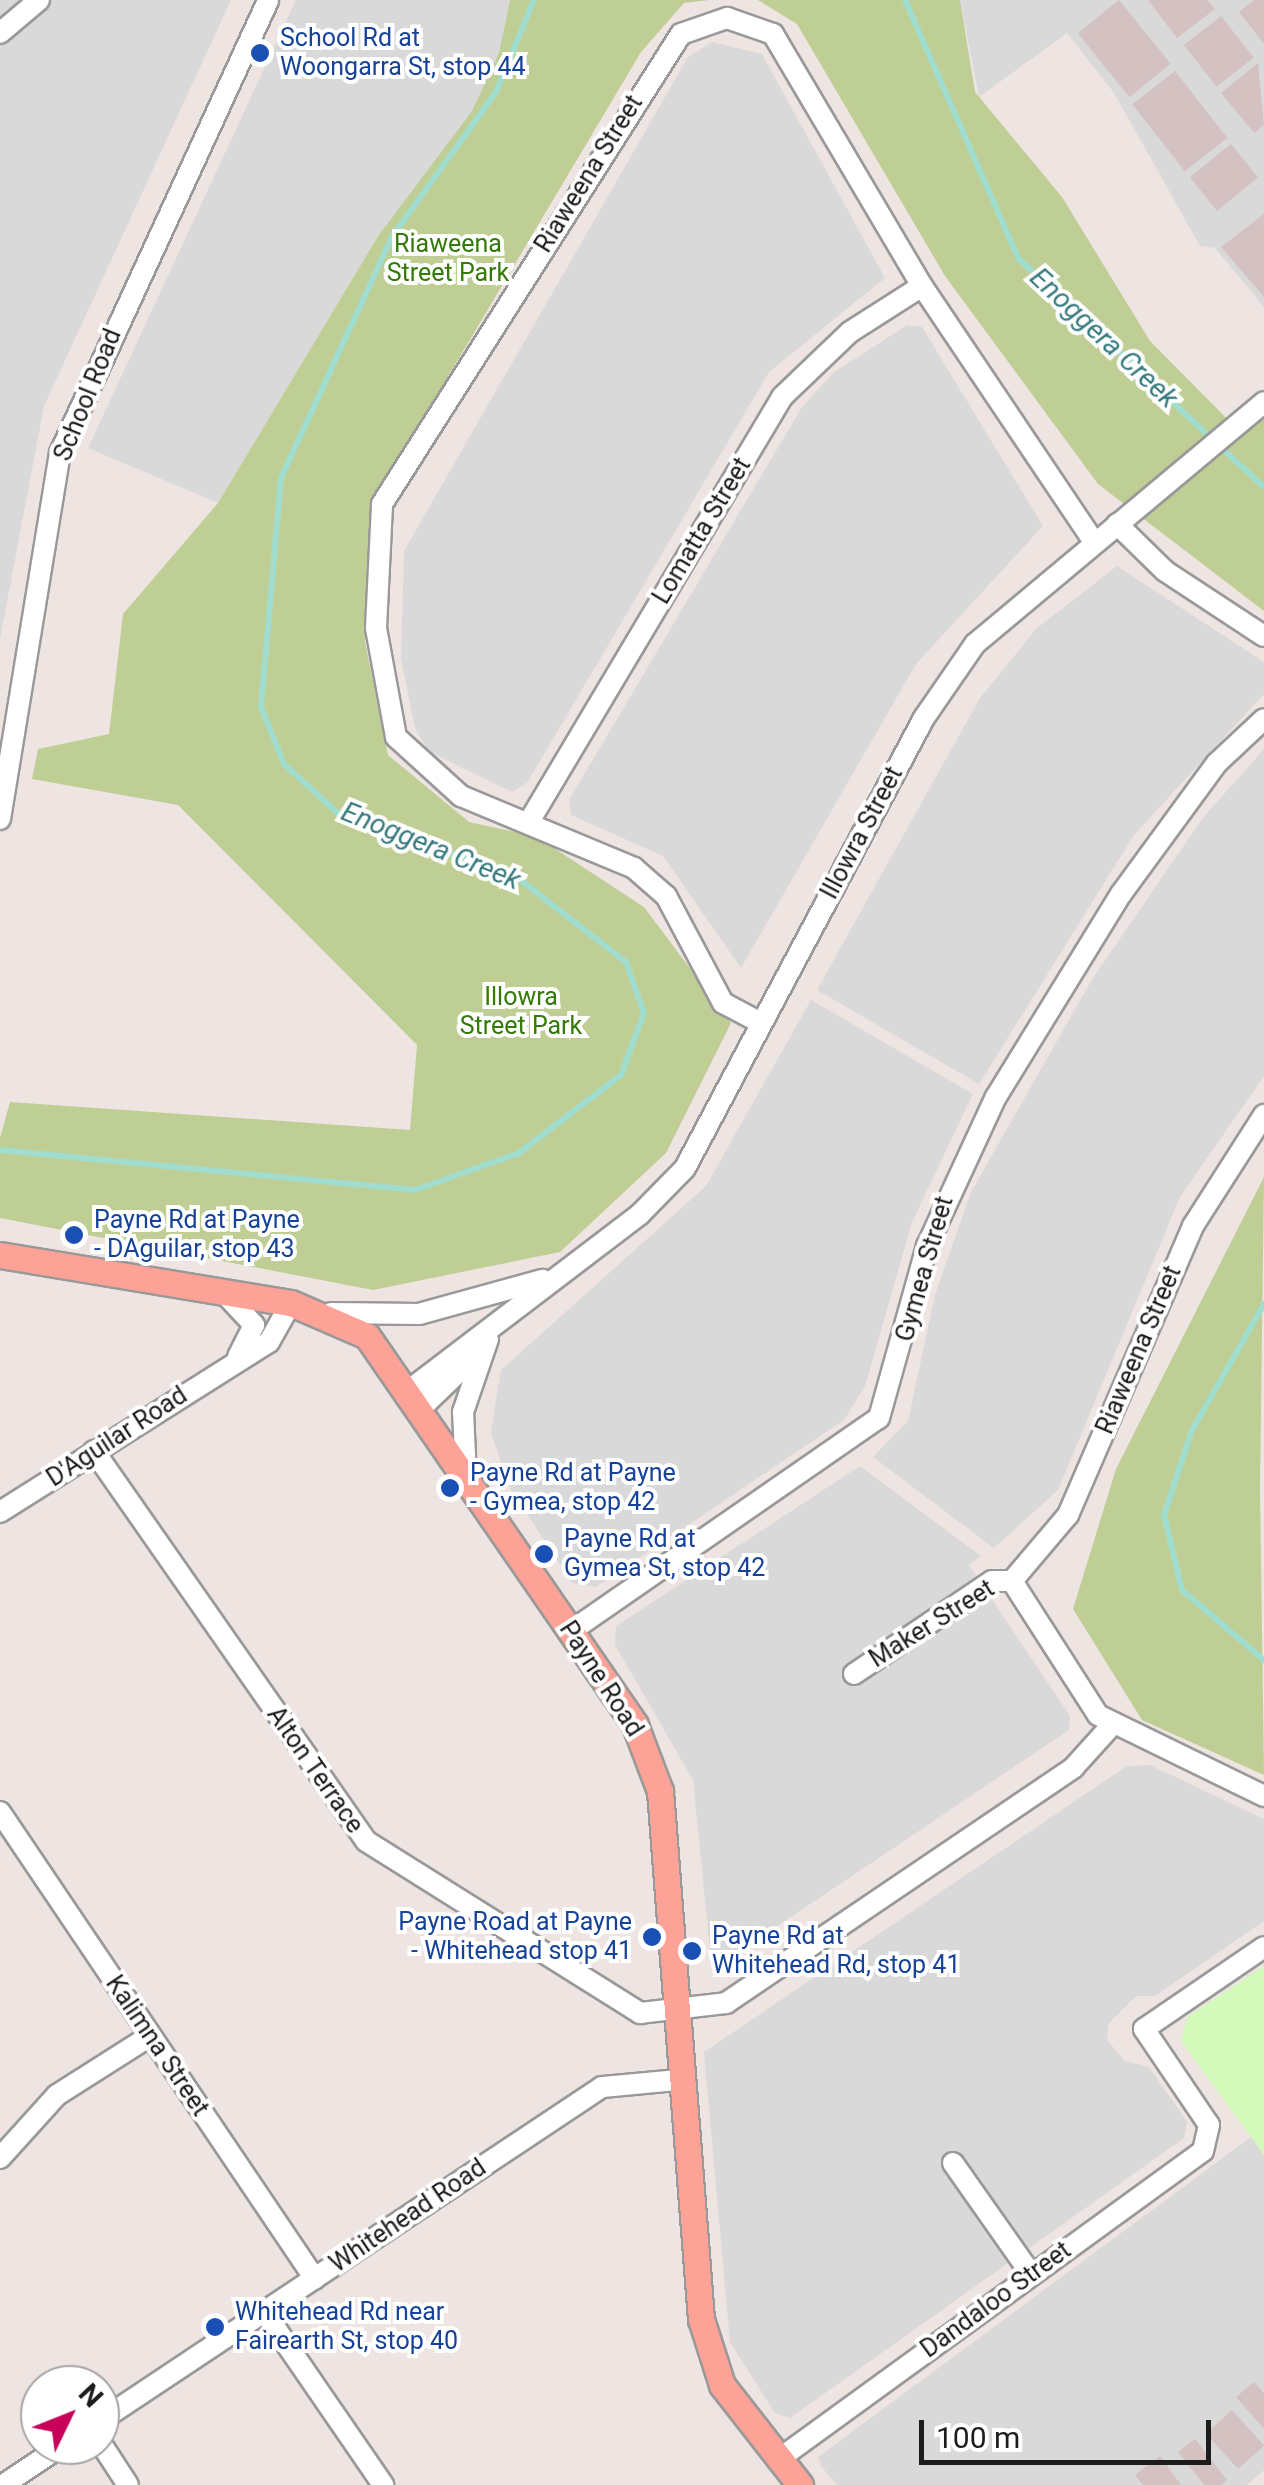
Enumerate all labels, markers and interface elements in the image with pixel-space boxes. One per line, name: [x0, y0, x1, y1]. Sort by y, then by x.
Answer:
place label: School Rd at Woongarra St, stop 44: [280, 24, 526, 83]
marker: School Rd at Woongarra St, stop 44: [249, 42, 271, 64]
street label: Riaweena Street: [529, 90, 649, 258]
park label: Riaweena Street Park: [387, 230, 509, 289]
water label: Enoggera Creek: [1023, 261, 1185, 415]
street label: School Road: [48, 325, 128, 465]
street label: Lomatta Street: [647, 452, 757, 610]
street label: Illowra Street: [815, 762, 909, 904]
water label: Enoggera Creek: [336, 795, 526, 897]
park label: Illowra Street Park: [460, 983, 582, 1042]
street label: Gymea Street: [890, 1193, 960, 1345]
place label: Payne Rd at Payne - DAguilar, stop 43: [94, 1206, 300, 1265]
marker: Payne Rd at Payne - DAguilar, stop 43: [63, 1224, 85, 1246]
street label: Riaweena Street: [1090, 1261, 1188, 1439]
street label: D'Aguilar Road: [41, 1381, 193, 1493]
place label: Payne Rd at Payne - Gymea, stop 42: [470, 1459, 676, 1518]
marker: Payne Rd at Payne - Gymea, stop 42: [439, 1477, 461, 1499]
place label: Payne Rd at Gymea St, stop 42: [564, 1525, 765, 1584]
marker: Payne Rd at Gymea St, stop 42: [533, 1543, 555, 1565]
street label: Maker Street: [864, 1574, 1000, 1674]
street label: Payne Road: [553, 1616, 649, 1742]
street label: Alton Terrace: [260, 1701, 370, 1839]
place label: Payne Road at Payne - Whitehead stop 41: [398, 1908, 632, 1967]
place label: Payne Rd at Whitehead Rd, stop 41: [712, 1922, 960, 1981]
marker: Payne Road at Payne - Whitehead stop 41: [641, 1926, 663, 1948]
marker: Payne Rd at Whitehead Rd, stop 41: [681, 1940, 703, 1962]
street label: Kalimna Street: [99, 1970, 215, 2122]
street label: Whitehead Road: [324, 2153, 492, 2279]
street label: Dandaloo Street: [915, 2235, 1077, 2365]
place label: Whitehead Rd near Fairearth St, stop 40: [235, 2298, 458, 2357]
marker: Whitehead Rd near Fairearth St, stop 40: [204, 2316, 226, 2338]
north arrow: [20, 2365, 120, 2465]
text: N: [72, 2377, 110, 2414]
scale bar: [924, 2400, 1216, 2462]
text: 100 m: [936, 2420, 1020, 2455]

